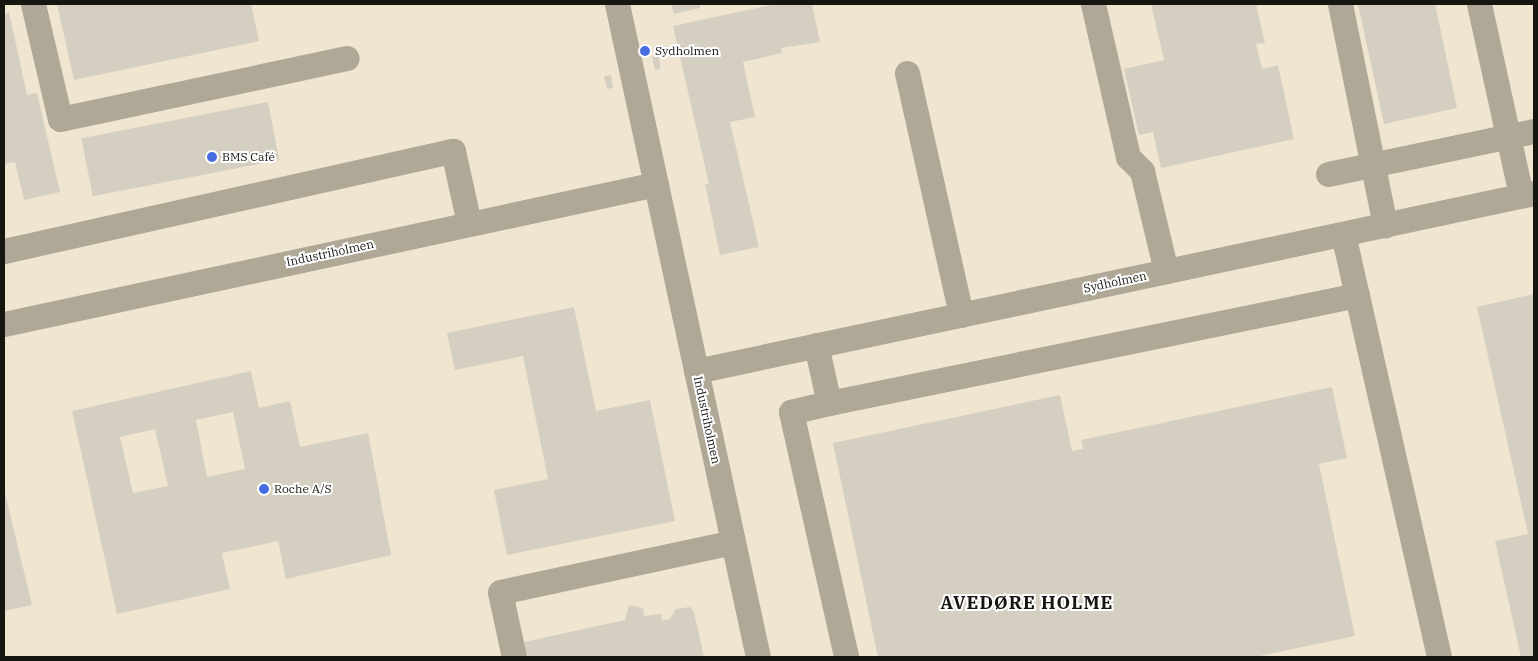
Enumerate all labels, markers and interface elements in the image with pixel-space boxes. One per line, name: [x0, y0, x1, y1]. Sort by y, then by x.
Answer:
place label: Sydholmen: [655, 44, 719, 58]
marker: Sydholmen: [639, 45, 651, 57]
place label: BMS Café: [222, 150, 275, 164]
marker: BMS Café: [206, 151, 218, 163]
street label: Industriholmen: [285, 237, 375, 269]
street label: Sydholmen: [1082, 268, 1148, 296]
street label: Industriholmen: [691, 375, 723, 465]
place label: Roche A/S: [274, 482, 331, 496]
marker: Roche A/S: [258, 483, 270, 495]
district label: AVEDØRE HOLME: [939, 592, 1115, 614]

